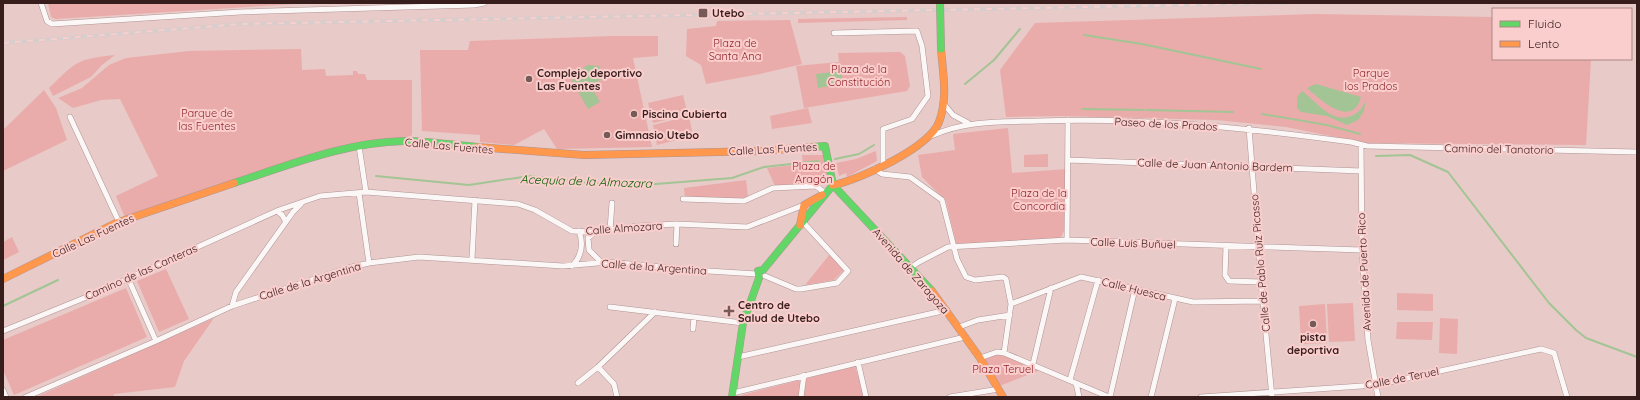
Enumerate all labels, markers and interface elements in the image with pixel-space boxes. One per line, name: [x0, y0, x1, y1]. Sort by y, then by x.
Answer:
place label: Utebo: [712, 6, 745, 20]
marker: Utebo: [697, 7, 709, 19]
legend: [1492, 8, 1632, 60]
text: Fluido: [1528, 16, 1561, 31]
park label: Plaza de Santa Ana: [709, 36, 761, 63]
text: Lento: [1528, 36, 1559, 51]
park label: Plaza de la Constitución: [828, 62, 890, 89]
place label: Complejo deportivo Las Fuentes: [537, 66, 642, 93]
park label: Parque los Prados: [1344, 66, 1398, 93]
marker: Complejo deportivo Las Fuentes: [524, 74, 534, 84]
park label: Parque de las Fuentes: [178, 106, 236, 133]
place label: Piscina Cubierta: [642, 107, 727, 121]
marker: Piscina Cubierta: [629, 109, 639, 119]
street label: Paseo de los Prados: [1114, 114, 1218, 134]
place label: Gimnasio Utebo: [615, 128, 699, 142]
marker: Gimnasio Utebo: [602, 130, 612, 140]
street label: Calle Las Fuentes: [404, 135, 494, 157]
street label: Calle Las Fuentes: [728, 140, 818, 158]
street label: Camino del Tanatorio: [1444, 141, 1554, 157]
street label: Calle de Juan Antonio Bardem: [1137, 155, 1293, 175]
park label: Plaza de Aragón: [792, 159, 836, 186]
water label: Acequia de la Almozara: [520, 171, 653, 191]
park label: Plaza de la Concordia: [1011, 186, 1067, 213]
street label: Calle de Pablo Ruiz Picasso: [1247, 193, 1273, 332]
street label: Calle Las Fuentes: [50, 211, 136, 261]
street label: Avenida de Puerto Rico: [1354, 212, 1374, 331]
street label: Calle Almozara: [585, 218, 663, 238]
street label: Avenida de Zaragoza: [870, 225, 952, 317]
street label: Calle Luis Buñuel: [1090, 235, 1176, 251]
street label: Camino de las Canteras: [83, 241, 199, 303]
street label: Calle de la Argentina: [601, 256, 707, 278]
street label: Calle de la Argentina: [257, 259, 363, 303]
street label: Calle Huesca: [1100, 274, 1168, 304]
place label: Centro de Salud de Utebo: [738, 298, 820, 325]
marker: Centro de Salud de Utebo: [723, 305, 735, 317]
marker: pista deportiva: [1308, 319, 1318, 329]
place label: pista deportiva: [1287, 330, 1339, 357]
park label: Plaza Teruel: [972, 362, 1034, 376]
street label: Calle de Teruel: [1364, 364, 1440, 392]

